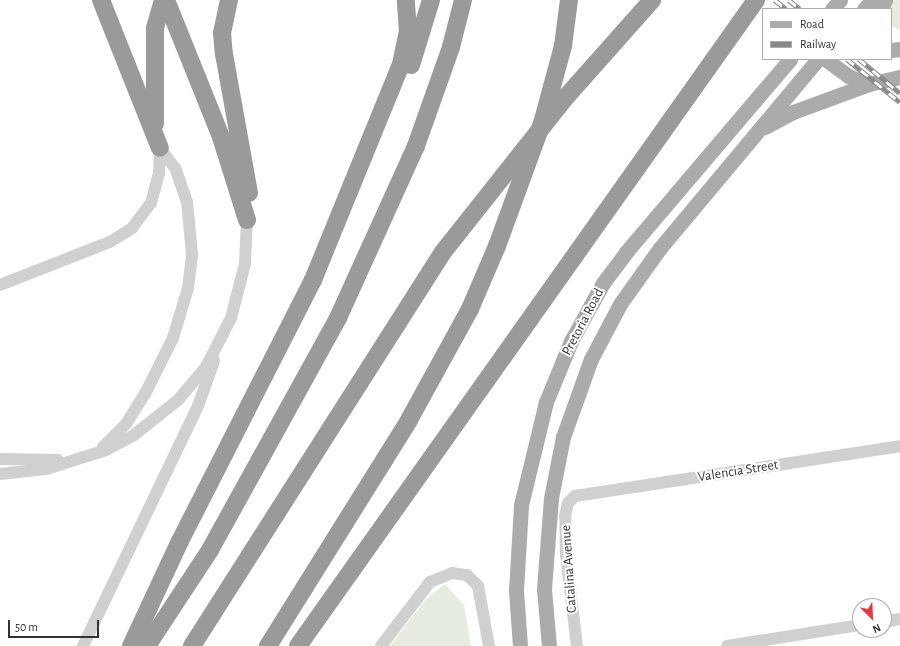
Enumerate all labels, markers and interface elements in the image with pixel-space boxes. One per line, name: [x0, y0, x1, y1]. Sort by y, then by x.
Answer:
legend: [762, 8, 892, 60]
text: Road: [800, 18, 824, 30]
text: Railway: [800, 38, 836, 50]
street label: Pretoria Road: [558, 286, 608, 358]
street label: Valencia Street: [697, 456, 779, 486]
street label: Catalina Avenue: [558, 524, 580, 614]
north arrow: [852, 598, 892, 638]
scale bar: [10, 612, 101, 638]
text: 50 m: [15, 621, 38, 633]
text: N: [871, 622, 882, 635]

